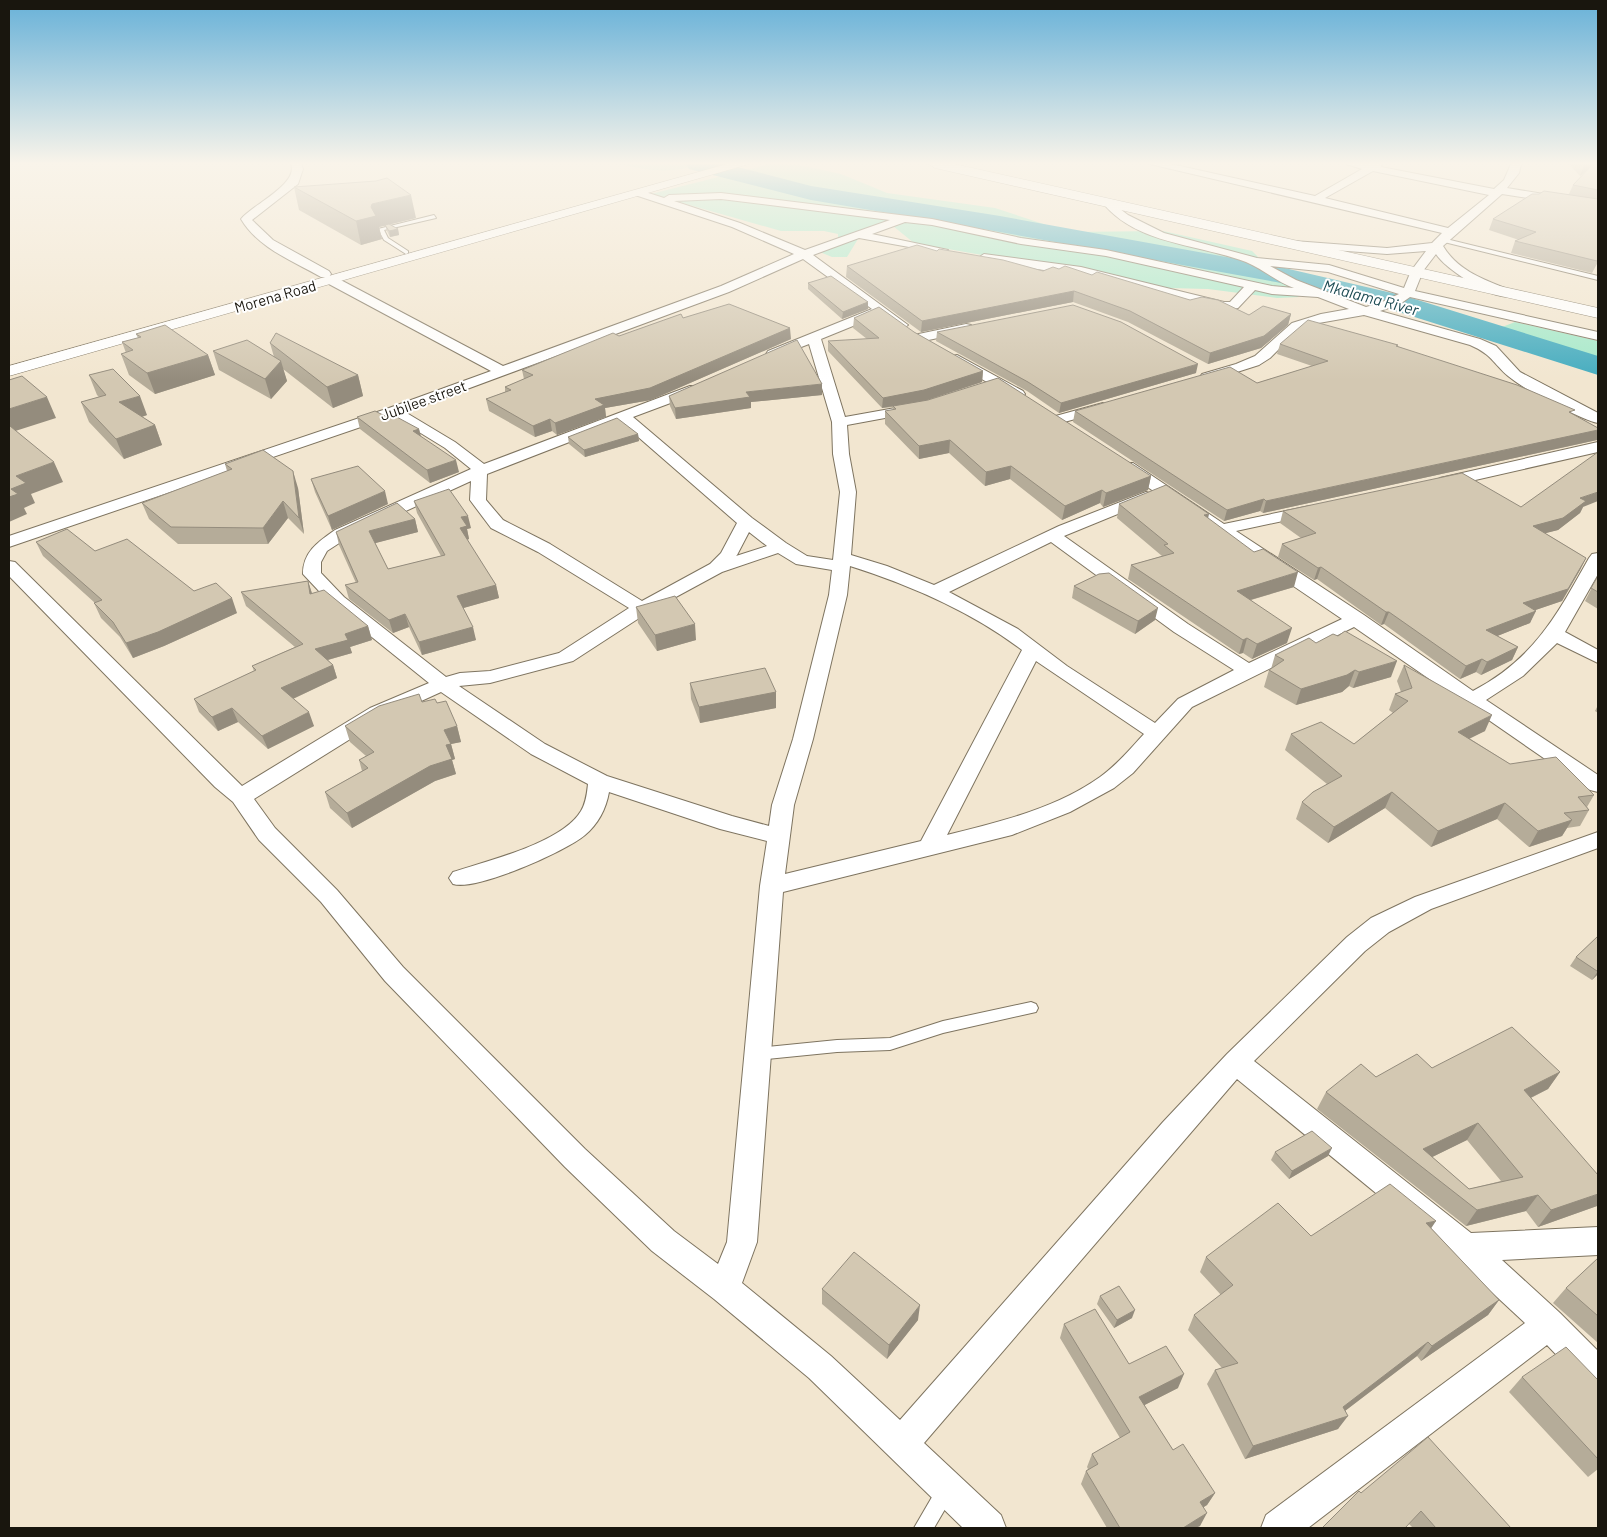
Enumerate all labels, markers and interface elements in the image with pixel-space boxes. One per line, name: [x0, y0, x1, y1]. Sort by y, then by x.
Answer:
water label: Mkalama River: [1321, 275, 1422, 319]
street label: Morena Road: [232, 276, 318, 316]
street label: Jubilee street: [377, 376, 469, 424]

